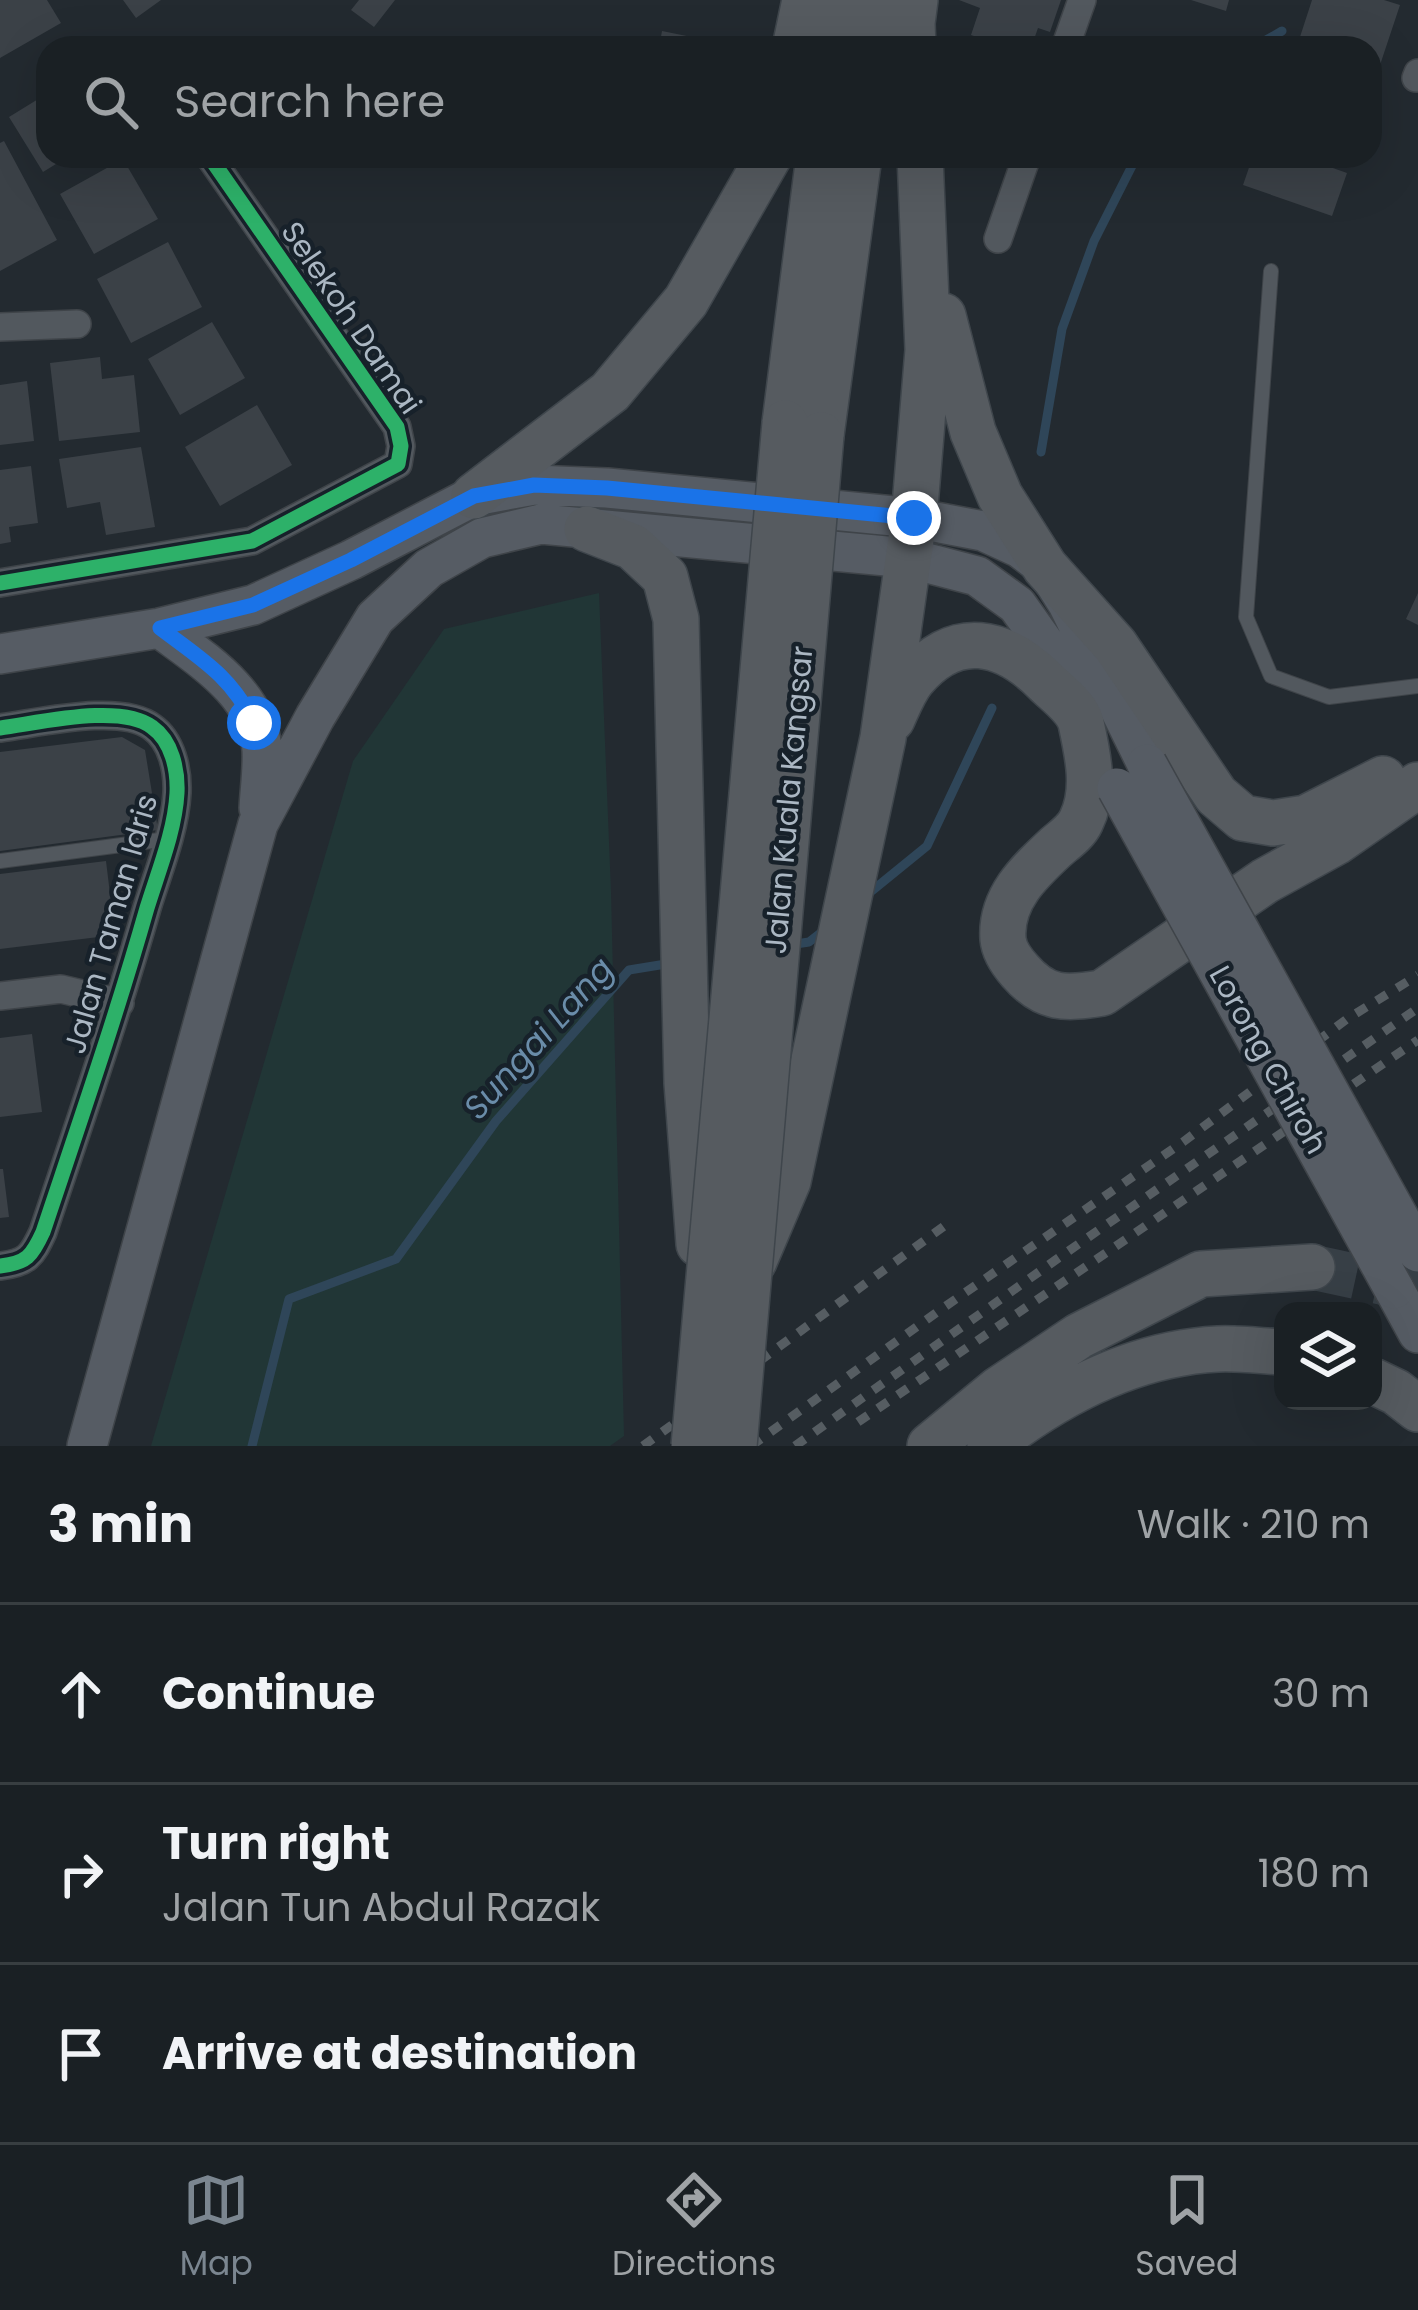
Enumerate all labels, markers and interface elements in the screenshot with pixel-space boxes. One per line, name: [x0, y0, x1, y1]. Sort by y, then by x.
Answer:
search box: [36, 36, 1382, 168]
icon: search: [78, 69, 144, 135]
text: Search here: [174, 70, 445, 133]
street label: Selekoh Damai: [271, 213, 432, 423]
route end: [887, 491, 941, 545]
street label: Jalan Kuala Kangsar: [754, 644, 823, 956]
route start: [227, 696, 281, 750]
street label: Jalan Taman Idris: [53, 789, 168, 1059]
water label: Sungai Lang: [453, 947, 624, 1130]
street label: Lorong Chiroh: [1199, 958, 1338, 1162]
map controls: [1274, 1302, 1382, 1410]
button: layers: [1274, 1302, 1382, 1410]
text: 3 min: [48, 1488, 193, 1560]
text: Walk · 210 m: [1137, 1497, 1370, 1552]
icon: ahead: [48, 1661, 114, 1727]
text: Continue: [162, 1662, 375, 1725]
text: 30 m: [1272, 1666, 1370, 1721]
text: Turn right: [162, 1812, 390, 1875]
icon: right: [48, 1841, 114, 1907]
text: 180 m: [1258, 1846, 1370, 1901]
text: Jalan Tun Abdul Razak: [162, 1880, 600, 1935]
icon: arrive: [48, 2021, 114, 2087]
text: Arrive at destination: [162, 2022, 637, 2085]
tab: Map: [180, 2167, 253, 2289]
tab: Directions: [612, 2167, 776, 2289]
tab: Saved: [1135, 2167, 1238, 2289]

